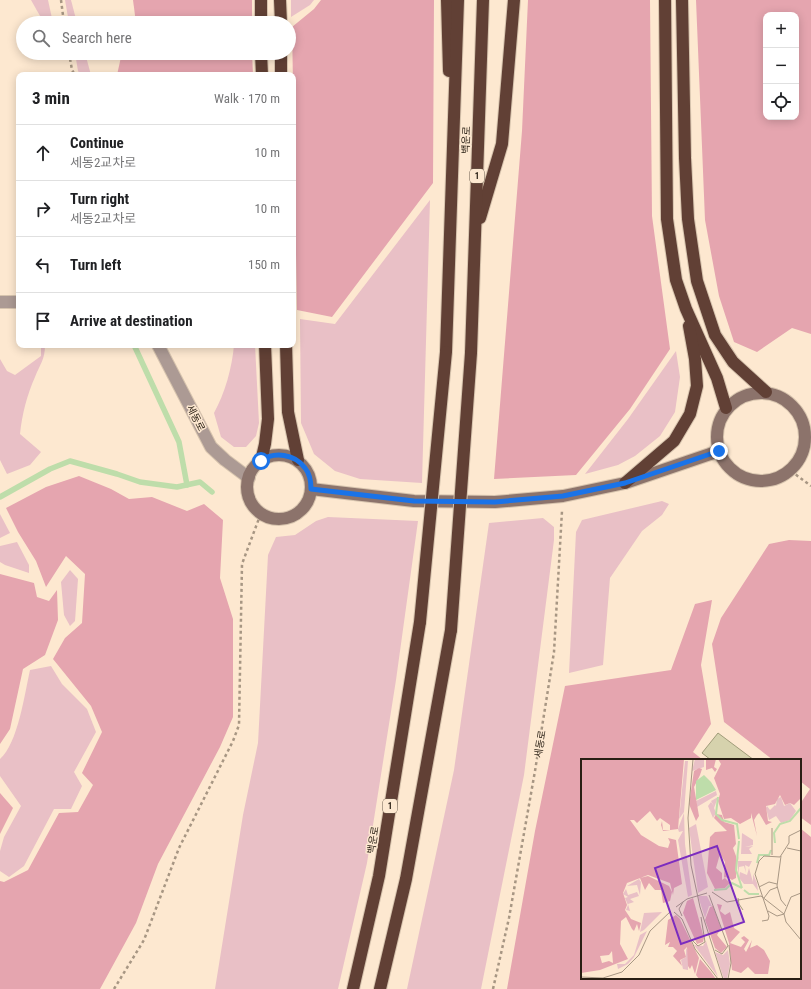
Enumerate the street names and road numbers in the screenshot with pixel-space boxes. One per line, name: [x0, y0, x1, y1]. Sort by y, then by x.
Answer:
street label: 백운로: [460, 126, 472, 154]
road number: 1: [470, 169, 484, 183]
street label: 세동로: [185, 403, 207, 433]
street label: 세동로: [532, 730, 548, 758]
road number: 1: [383, 799, 397, 813]
street label: 백운로: [365, 826, 381, 854]

